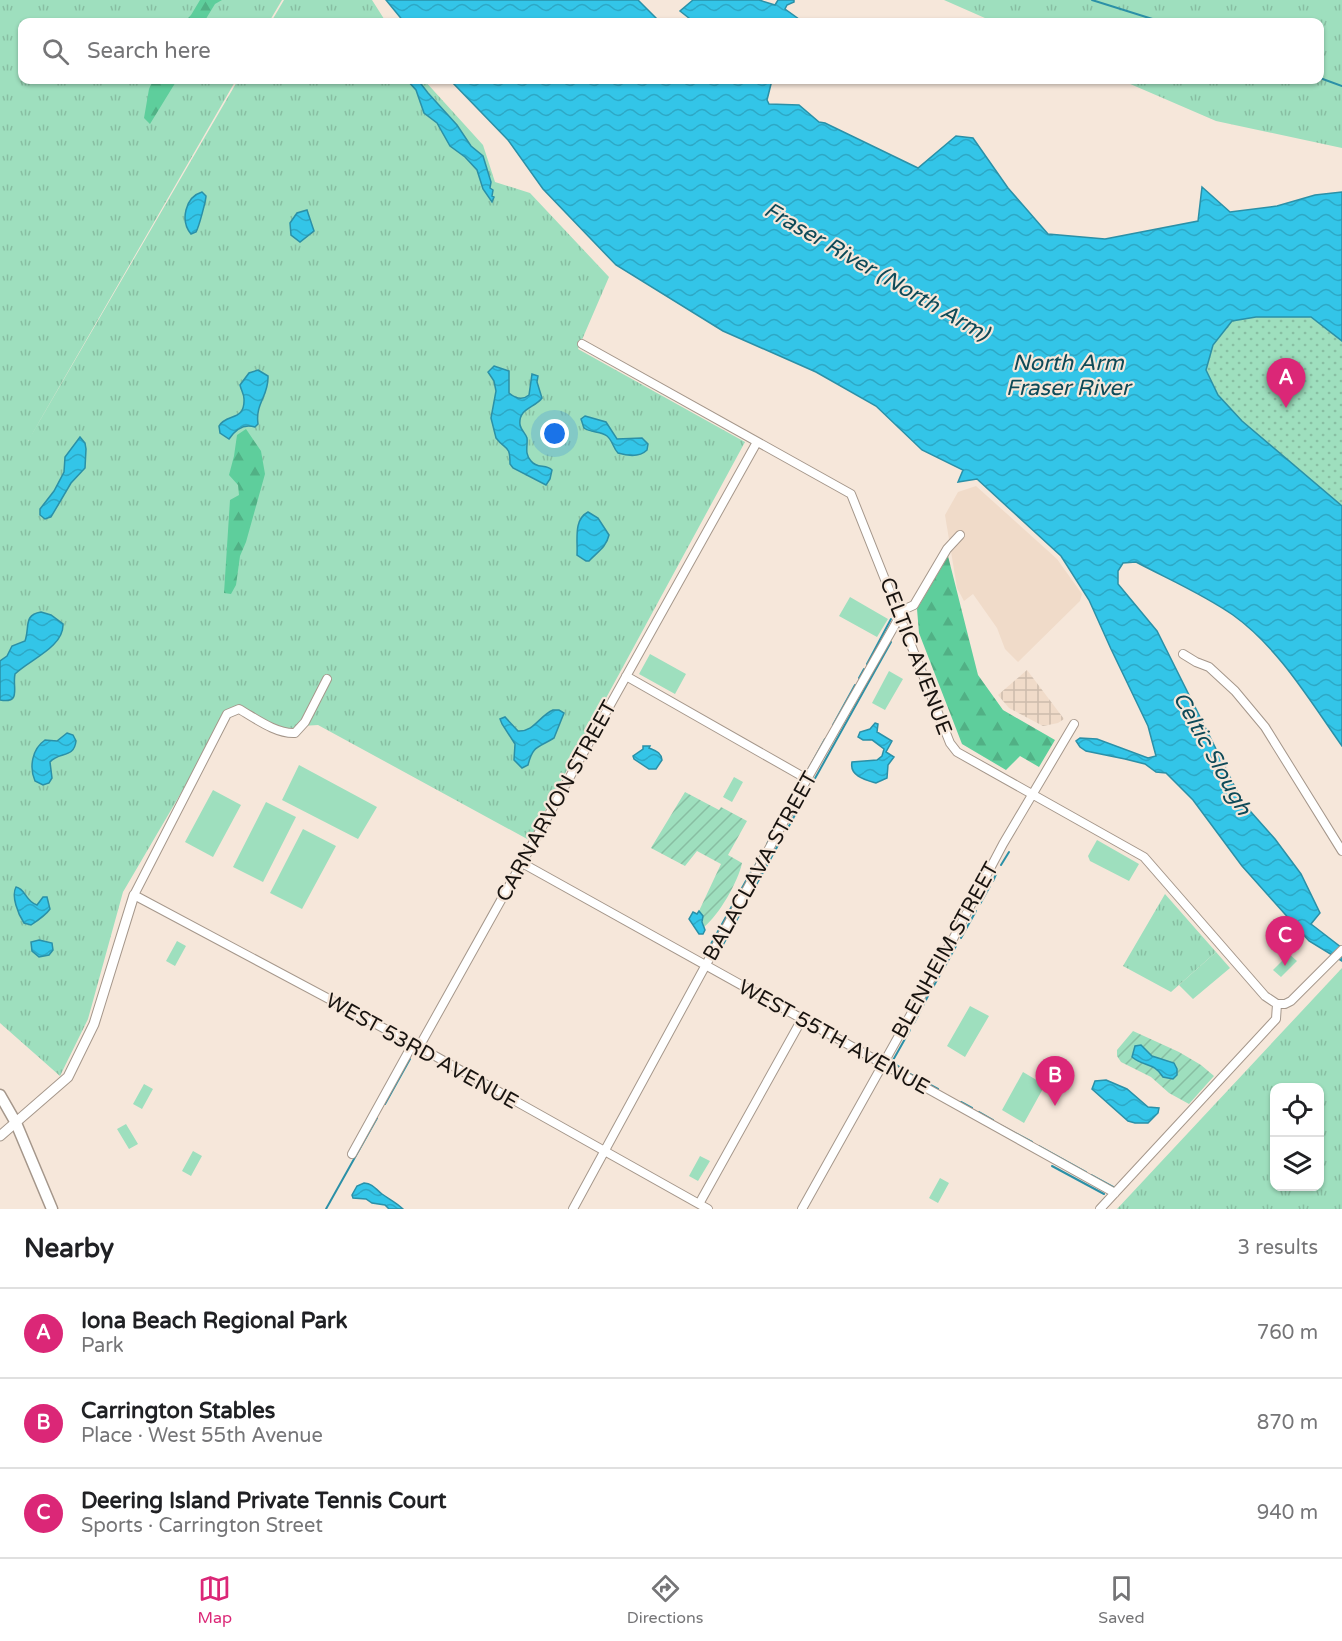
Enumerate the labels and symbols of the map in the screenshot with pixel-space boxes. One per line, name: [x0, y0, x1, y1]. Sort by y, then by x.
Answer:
water label: Fraser River (North Arm): [759, 197, 995, 348]
water label: North Arm Fraser River: [1006, 350, 1133, 401]
pin: A: [1266, 358, 1306, 408]
your location: [540, 419, 569, 448]
street label: CELTIC AVENUE: [874, 574, 957, 738]
water label: Celtic Slough: [1168, 687, 1257, 820]
street label: CARNARVON STREET: [491, 696, 622, 906]
street label: BALACLAVA STREET: [698, 767, 823, 965]
street label: BLENHEIM STREET: [887, 858, 1004, 1043]
pin: C: [1266, 916, 1304, 966]
street label: WEST 55TH AVENUE: [734, 975, 934, 1100]
street label: WEST 53RD AVENUE: [321, 988, 522, 1115]
pin: B: [1036, 1056, 1074, 1106]

